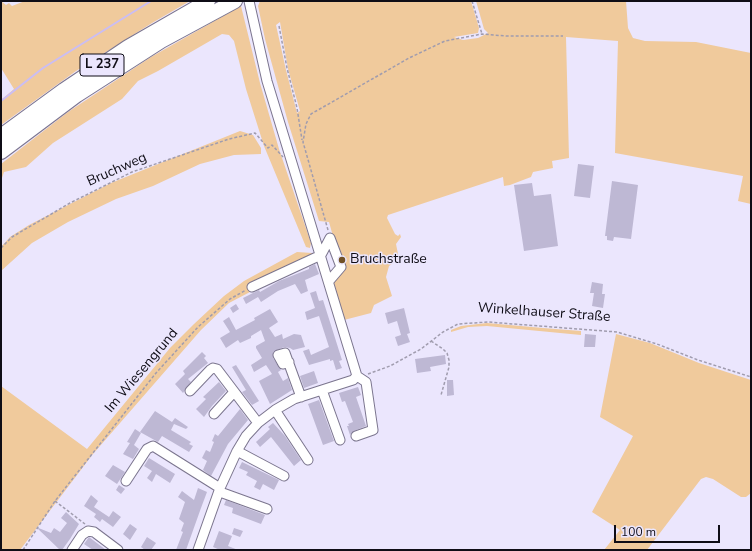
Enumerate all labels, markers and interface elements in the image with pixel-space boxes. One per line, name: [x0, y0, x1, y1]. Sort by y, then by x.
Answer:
road number: L 237: [80, 54, 124, 76]
street label: Bruchweg: [84, 149, 150, 191]
place label: Bruchstraße: [350, 252, 427, 268]
marker: Bruchstraße: [337, 255, 347, 265]
street label: Winkelhauser Straße: [477, 300, 611, 326]
street label: Im Wiesengrund: [102, 326, 182, 416]
scale bar: [616, 517, 722, 543]
text: 100 m: [621, 524, 656, 540]

